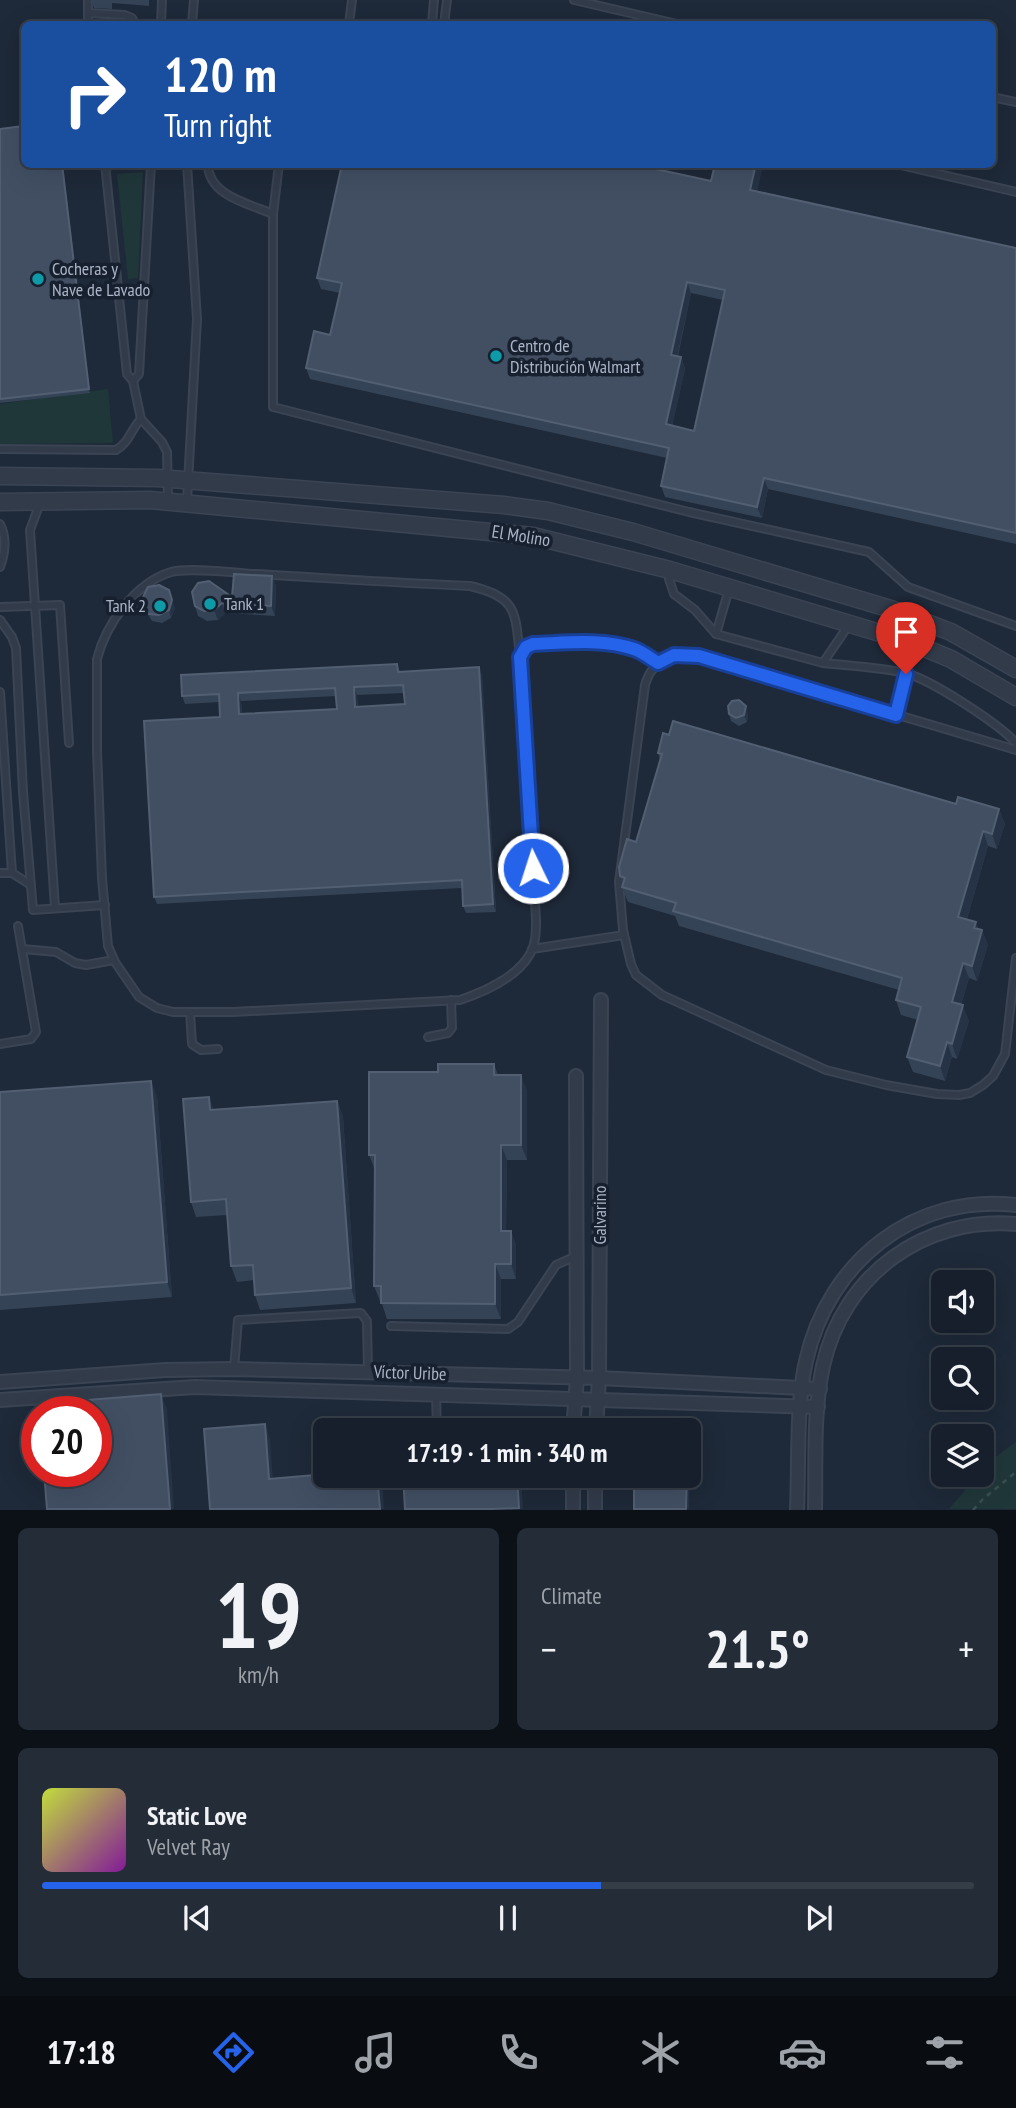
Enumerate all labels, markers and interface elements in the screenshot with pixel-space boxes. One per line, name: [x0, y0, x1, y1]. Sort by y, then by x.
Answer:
text: 120 m: [164, 42, 277, 106]
icon: right: [49, 49, 140, 140]
text: Turn right: [164, 104, 272, 146]
place label: Cocheras y Nave de Lavado: [52, 257, 151, 301]
marker: Cocheras y Nave de Lavado: [30, 271, 46, 287]
place label: Centro de Distribución Walmart: [510, 334, 641, 378]
marker: Centro de Distribución Walmart: [488, 348, 504, 364]
street label: El Molino: [490, 520, 552, 551]
place label: Tank 1: [224, 592, 264, 615]
place label: Tank 2: [106, 594, 146, 617]
marker: Tank 1: [202, 596, 218, 612]
marker: Tank 2: [152, 598, 168, 614]
pin: [876, 602, 936, 674]
icon: arrive: [887, 613, 925, 651]
position arrow: [496, 831, 570, 905]
street label: Galvarino: [588, 1185, 611, 1244]
map controls: [931, 1270, 994, 1487]
button: sound: [931, 1270, 994, 1333]
button: search: [931, 1347, 994, 1410]
street label: Víctor Uribe: [372, 1360, 447, 1385]
speed limit sign: 20: [21, 1396, 112, 1487]
button: layers: [931, 1424, 994, 1487]
text: 17:19 · 1 min · 340 m: [407, 1436, 607, 1469]
text: 19: [215, 1555, 302, 1673]
text: Climate: [541, 1581, 602, 1610]
text: 21.5°: [705, 1615, 810, 1682]
text: −: [541, 1624, 557, 1673]
text: +: [958, 1624, 974, 1673]
text: km/h: [238, 1660, 279, 1689]
text: Static Love: [147, 1799, 247, 1832]
text: Velvet Ray: [147, 1832, 230, 1861]
icon: previous: [178, 1899, 216, 1937]
icon: pause: [489, 1899, 527, 1937]
icon: next: [800, 1899, 838, 1937]
icon: directions: [209, 2028, 258, 2077]
icon: music: [351, 2028, 400, 2077]
icon: phone: [494, 2028, 543, 2077]
icon: climate: [636, 2028, 685, 2077]
icon: car: [778, 2028, 827, 2077]
icon: filters: [920, 2028, 969, 2077]
text: 17:18: [47, 2031, 116, 2073]

